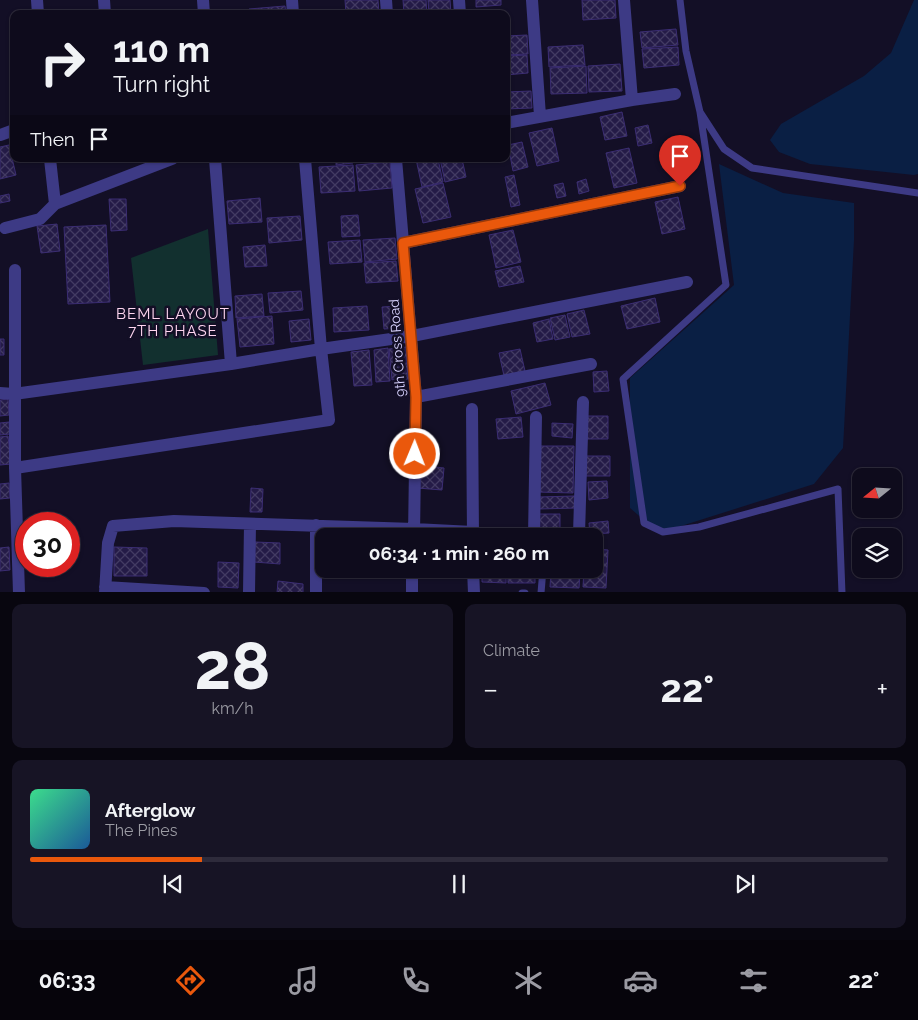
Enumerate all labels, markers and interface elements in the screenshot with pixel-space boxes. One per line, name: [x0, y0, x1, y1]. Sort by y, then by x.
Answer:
text: 110 m: [113, 29, 210, 70]
icon: right: [30, 30, 95, 95]
text: Turn right: [113, 71, 210, 97]
icon: arrive: [85, 125, 113, 153]
text: Then: [30, 128, 75, 150]
pin: [659, 135, 701, 186]
icon: arrive: [666, 142, 694, 170]
street label: 9th Cross Road: [386, 299, 408, 397]
district label: BEML LAYOUT 7TH PHASE: [116, 305, 230, 340]
position arrow: [388, 427, 440, 479]
north arrow: [852, 468, 902, 518]
map controls: [852, 468, 902, 578]
speed limit sign: 30: [15, 512, 80, 577]
button: layers: [852, 528, 902, 578]
text: 06:34 · 1 min · 260 m: [369, 542, 549, 564]
text: 28: [195, 628, 270, 704]
text: Climate: [483, 641, 540, 660]
text: 22°: [661, 666, 714, 711]
text: −: [483, 673, 498, 706]
text: +: [876, 673, 888, 706]
text: km/h: [211, 699, 254, 718]
text: Afterglow: [105, 799, 195, 821]
text: The Pines: [105, 821, 177, 840]
icon: previous: [159, 870, 187, 898]
icon: pause: [445, 870, 473, 898]
icon: next: [731, 870, 759, 898]
icon: directions: [173, 963, 208, 998]
icon: music: [286, 963, 321, 998]
icon: phone: [398, 963, 433, 998]
icon: climate: [511, 963, 546, 998]
icon: car: [623, 963, 658, 998]
icon: filters: [736, 963, 771, 998]
text: 06:33: [39, 967, 96, 993]
text: 22°: [848, 967, 879, 993]

